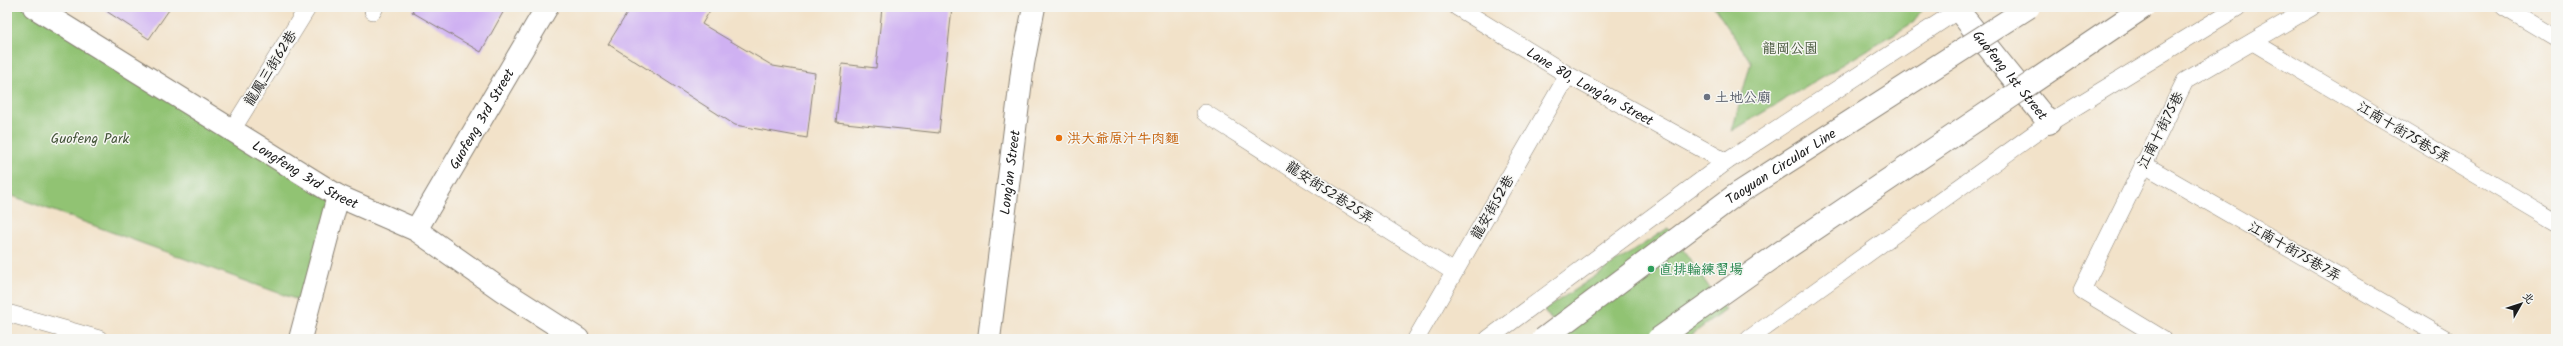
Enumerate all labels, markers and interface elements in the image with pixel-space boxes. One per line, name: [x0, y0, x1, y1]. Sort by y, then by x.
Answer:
street label: 龍鳳三街62巷: [239, 25, 303, 111]
street label: Guofeng 1st Street: [1966, 26, 2053, 126]
park label: 龍岡公園: [1762, 38, 1818, 60]
street label: Lane 80, Long'an Street: [1522, 42, 1658, 132]
street label: Guofeng 3rd Street: [444, 64, 521, 174]
place label: 土地公廟: [1715, 87, 1771, 109]
street label: 江南十街75巷: [2132, 87, 2190, 173]
marker: 土地公廟: [1702, 92, 1712, 102]
street label: 江南十街75巷5弄: [2353, 96, 2454, 169]
street label: Taoyuan Circular Line: [1721, 123, 1842, 211]
park label: Guofeng Park: [51, 128, 130, 150]
street label: Long'an Street: [994, 128, 1027, 216]
place label: 洪大爺原汁牛肉麵: [1067, 128, 1179, 150]
marker: 洪大爺原汁牛肉麵: [1054, 133, 1064, 143]
street label: Longfeng 3rd Street: [248, 135, 362, 216]
street label: 龍安街52巷25弄: [1281, 156, 1378, 230]
street label: 龍安街52巷: [1465, 170, 1521, 244]
street label: 江南十街75巷7弄: [2244, 216, 2345, 288]
place label: 直排輪練習場: [1659, 259, 1743, 281]
marker: 直排輪練習場: [1646, 264, 1656, 274]
north arrow: [2501, 284, 2541, 324]
text: 北: [2518, 288, 2538, 308]

